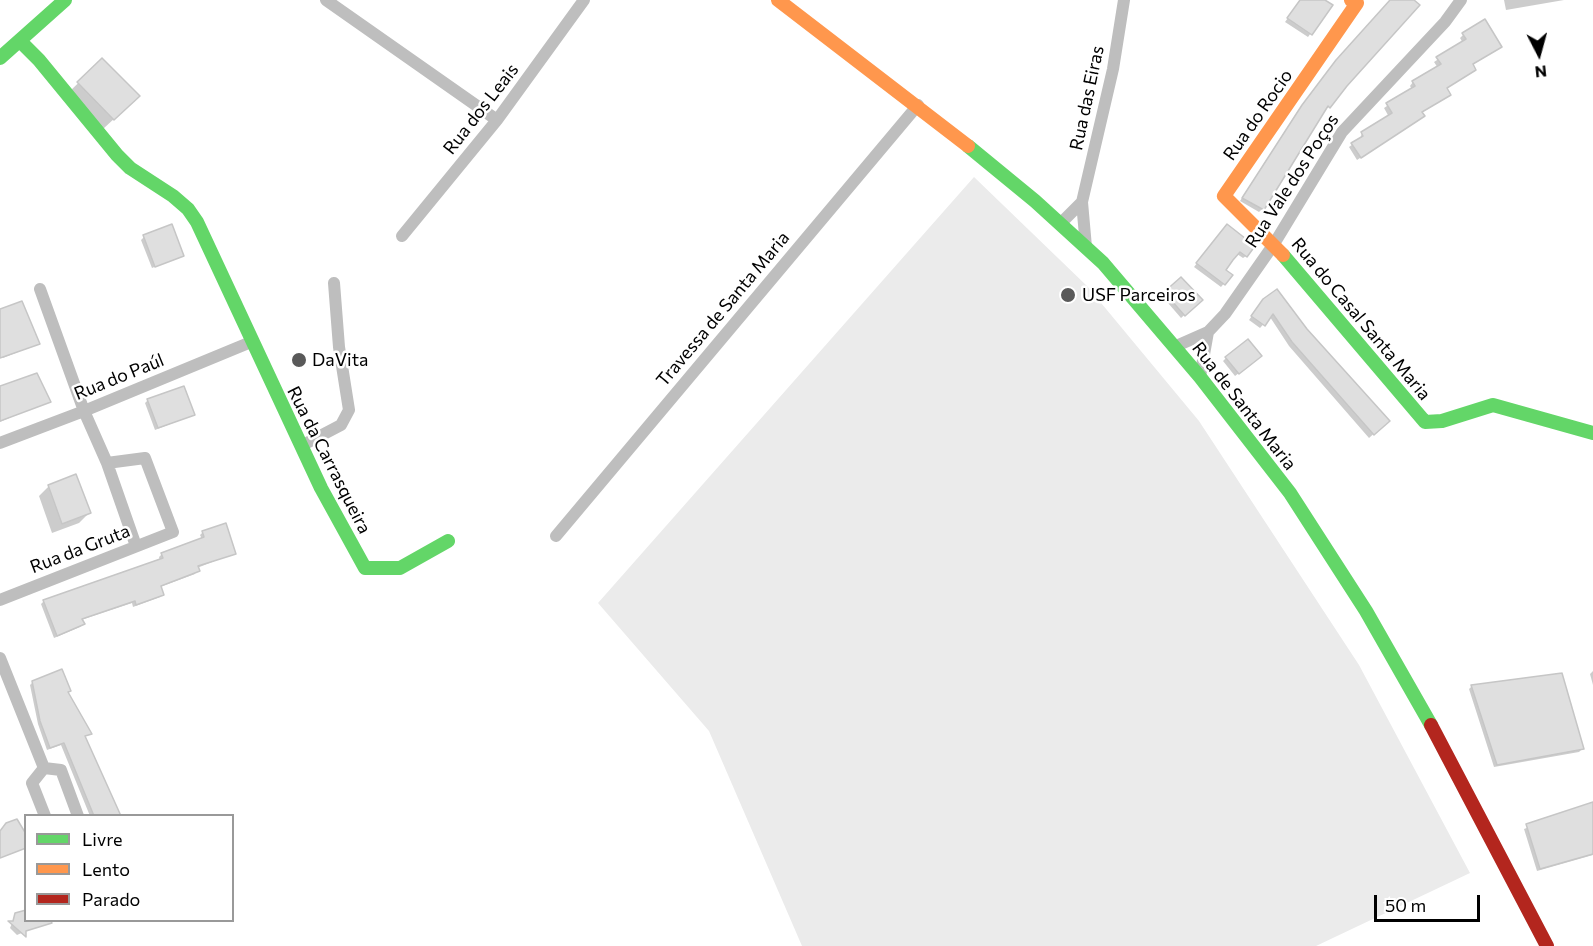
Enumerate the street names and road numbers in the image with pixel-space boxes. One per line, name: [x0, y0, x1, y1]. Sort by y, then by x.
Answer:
street label: Rua das Eiras: [1065, 44, 1109, 152]
street label: Rua dos Leais: [439, 59, 523, 159]
street label: Rua do Rocio: [1219, 65, 1297, 165]
street label: Rua Vale dos Poços: [1241, 110, 1343, 252]
street label: Travessa de Santa Maria: [652, 227, 794, 391]
street label: Rua do Casal Santa Maria: [1287, 234, 1435, 404]
street label: Rua de Santa Maria: [1187, 338, 1301, 474]
street label: Rua do Paúl: [71, 349, 167, 405]
street label: Rua da Carrasqueira: [282, 383, 376, 537]
street label: Rua da Gruta: [27, 520, 133, 578]

